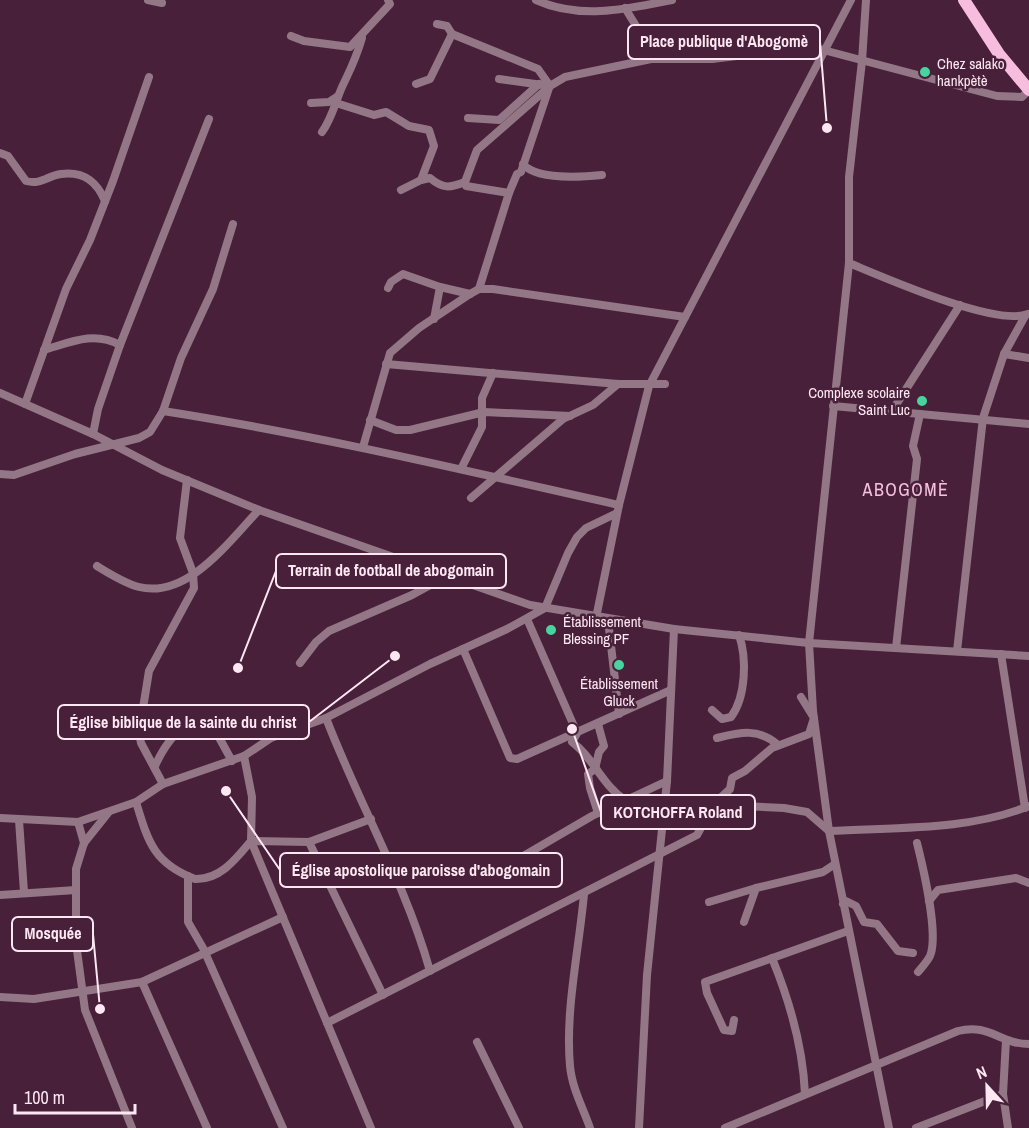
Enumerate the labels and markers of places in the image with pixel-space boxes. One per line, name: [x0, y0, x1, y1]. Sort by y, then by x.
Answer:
callout: Place publique d'Abogomè: [628, 25, 820, 59]
place label: Chez salako hankpètè: [937, 53, 1005, 91]
marker: Chez salako hankpètè: [918, 65, 932, 79]
place label: Complexe scolaire Saint Luc: [808, 382, 910, 420]
marker: Complexe scolaire Saint Luc: [915, 394, 929, 408]
callout: Terrain de football de abogomain: [276, 554, 506, 588]
place label: Établissement Blessing PF: [563, 611, 642, 649]
marker: Établissement Blessing PF: [544, 623, 558, 637]
marker: Établissement Gluck: [612, 658, 626, 672]
place label: Établissement Gluck: [580, 673, 659, 711]
callout: Église biblique de la sainte du christ: [58, 705, 309, 739]
callout: KOTCHOFFA Roland: [601, 795, 755, 829]
callout: Église apostolique paroisse d'abogomain: [280, 853, 562, 887]
callout: Mosquée: [12, 917, 93, 951]

